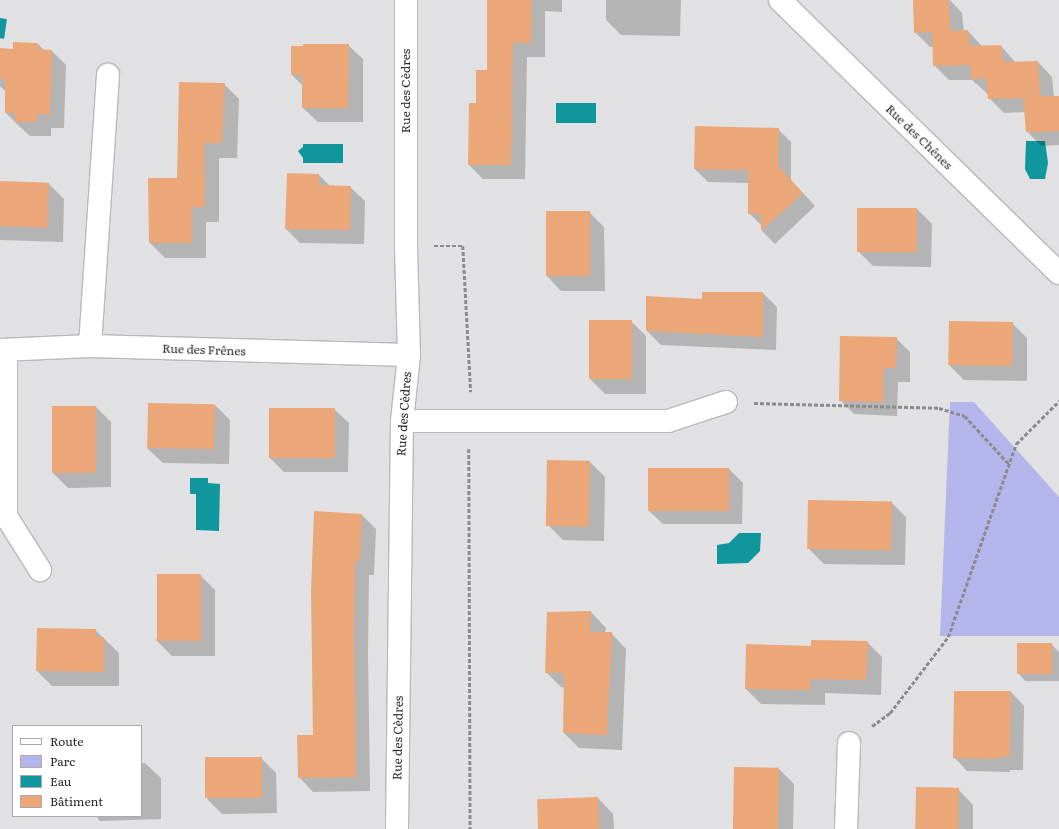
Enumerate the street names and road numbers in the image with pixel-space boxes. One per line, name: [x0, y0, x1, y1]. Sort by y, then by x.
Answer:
street label: Rue des Cèdres: [399, 49, 413, 133]
street label: Rue des Chênes: [883, 102, 955, 172]
street label: Rue des Frênes: [162, 341, 246, 359]
street label: Rue des Cèdres: [394, 371, 414, 457]
street label: Rue des Cèdres: [390, 696, 406, 780]

